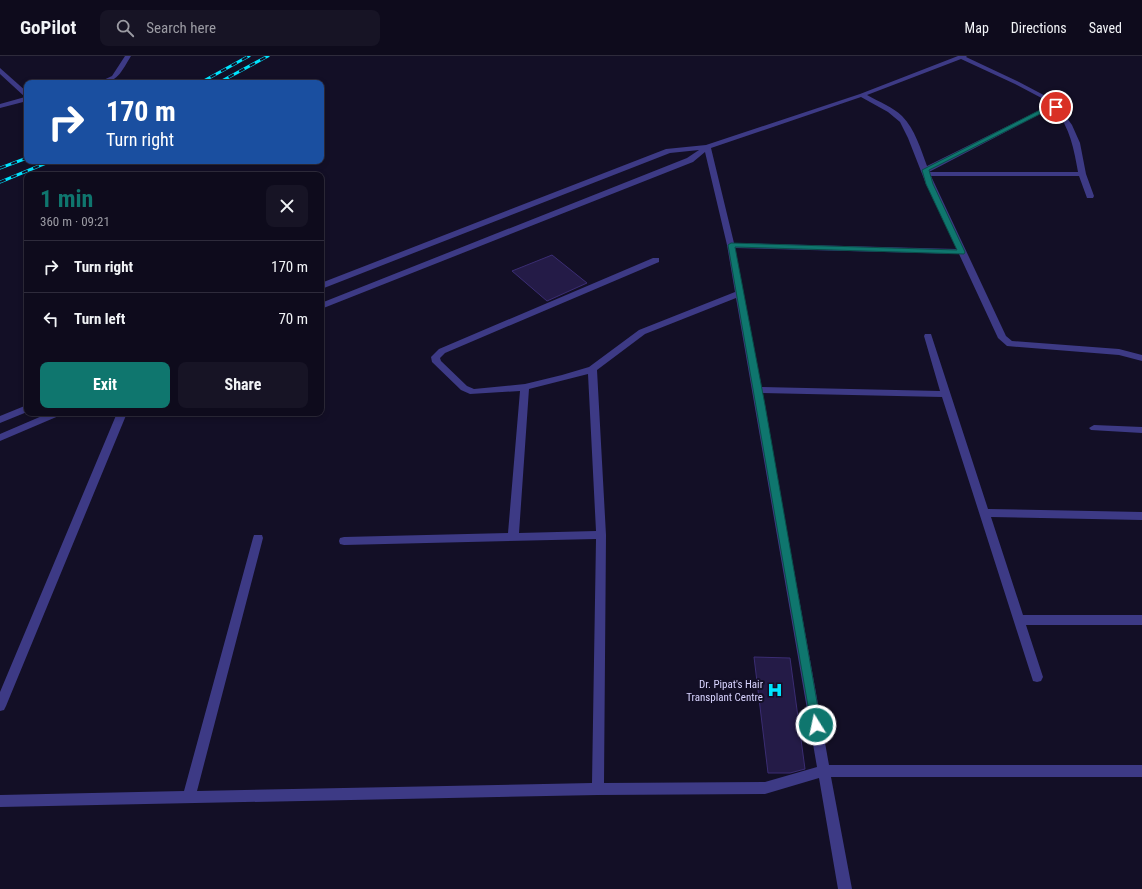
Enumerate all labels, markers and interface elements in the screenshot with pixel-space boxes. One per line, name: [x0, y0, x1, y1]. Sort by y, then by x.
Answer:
search box: [100, 10, 380, 46]
text: GoPilot: [20, 16, 76, 39]
icon: search: [114, 17, 136, 39]
text: Search here: [146, 19, 216, 37]
text: Map: [965, 20, 989, 36]
text: Directions: [1011, 20, 1067, 36]
text: Saved: [1089, 20, 1122, 36]
pin: [1039, 90, 1073, 124]
text: 170 m: [106, 95, 176, 128]
icon: right: [40, 96, 92, 148]
icon: arrive: [1045, 96, 1067, 118]
text: Turn right: [106, 129, 174, 150]
text: 1 min: [40, 185, 93, 213]
button: close: [266, 185, 308, 227]
text: 360 m · 09:21: [40, 214, 110, 229]
icon: right: [40, 256, 62, 278]
text: Turn right: [74, 258, 133, 276]
text: 170 m: [271, 258, 308, 276]
icon: left: [40, 308, 62, 330]
text: Turn left: [74, 310, 125, 328]
text: 70 m: [278, 310, 308, 328]
button: Exit: [40, 362, 170, 408]
button: Share: [178, 362, 308, 408]
place label: Dr. Pipat's Hair Transplant Centre: [686, 678, 764, 704]
hospital icon: Dr. Pipat's Hair Transplant Centre: [766, 681, 784, 699]
position arrow: [795, 704, 837, 746]

